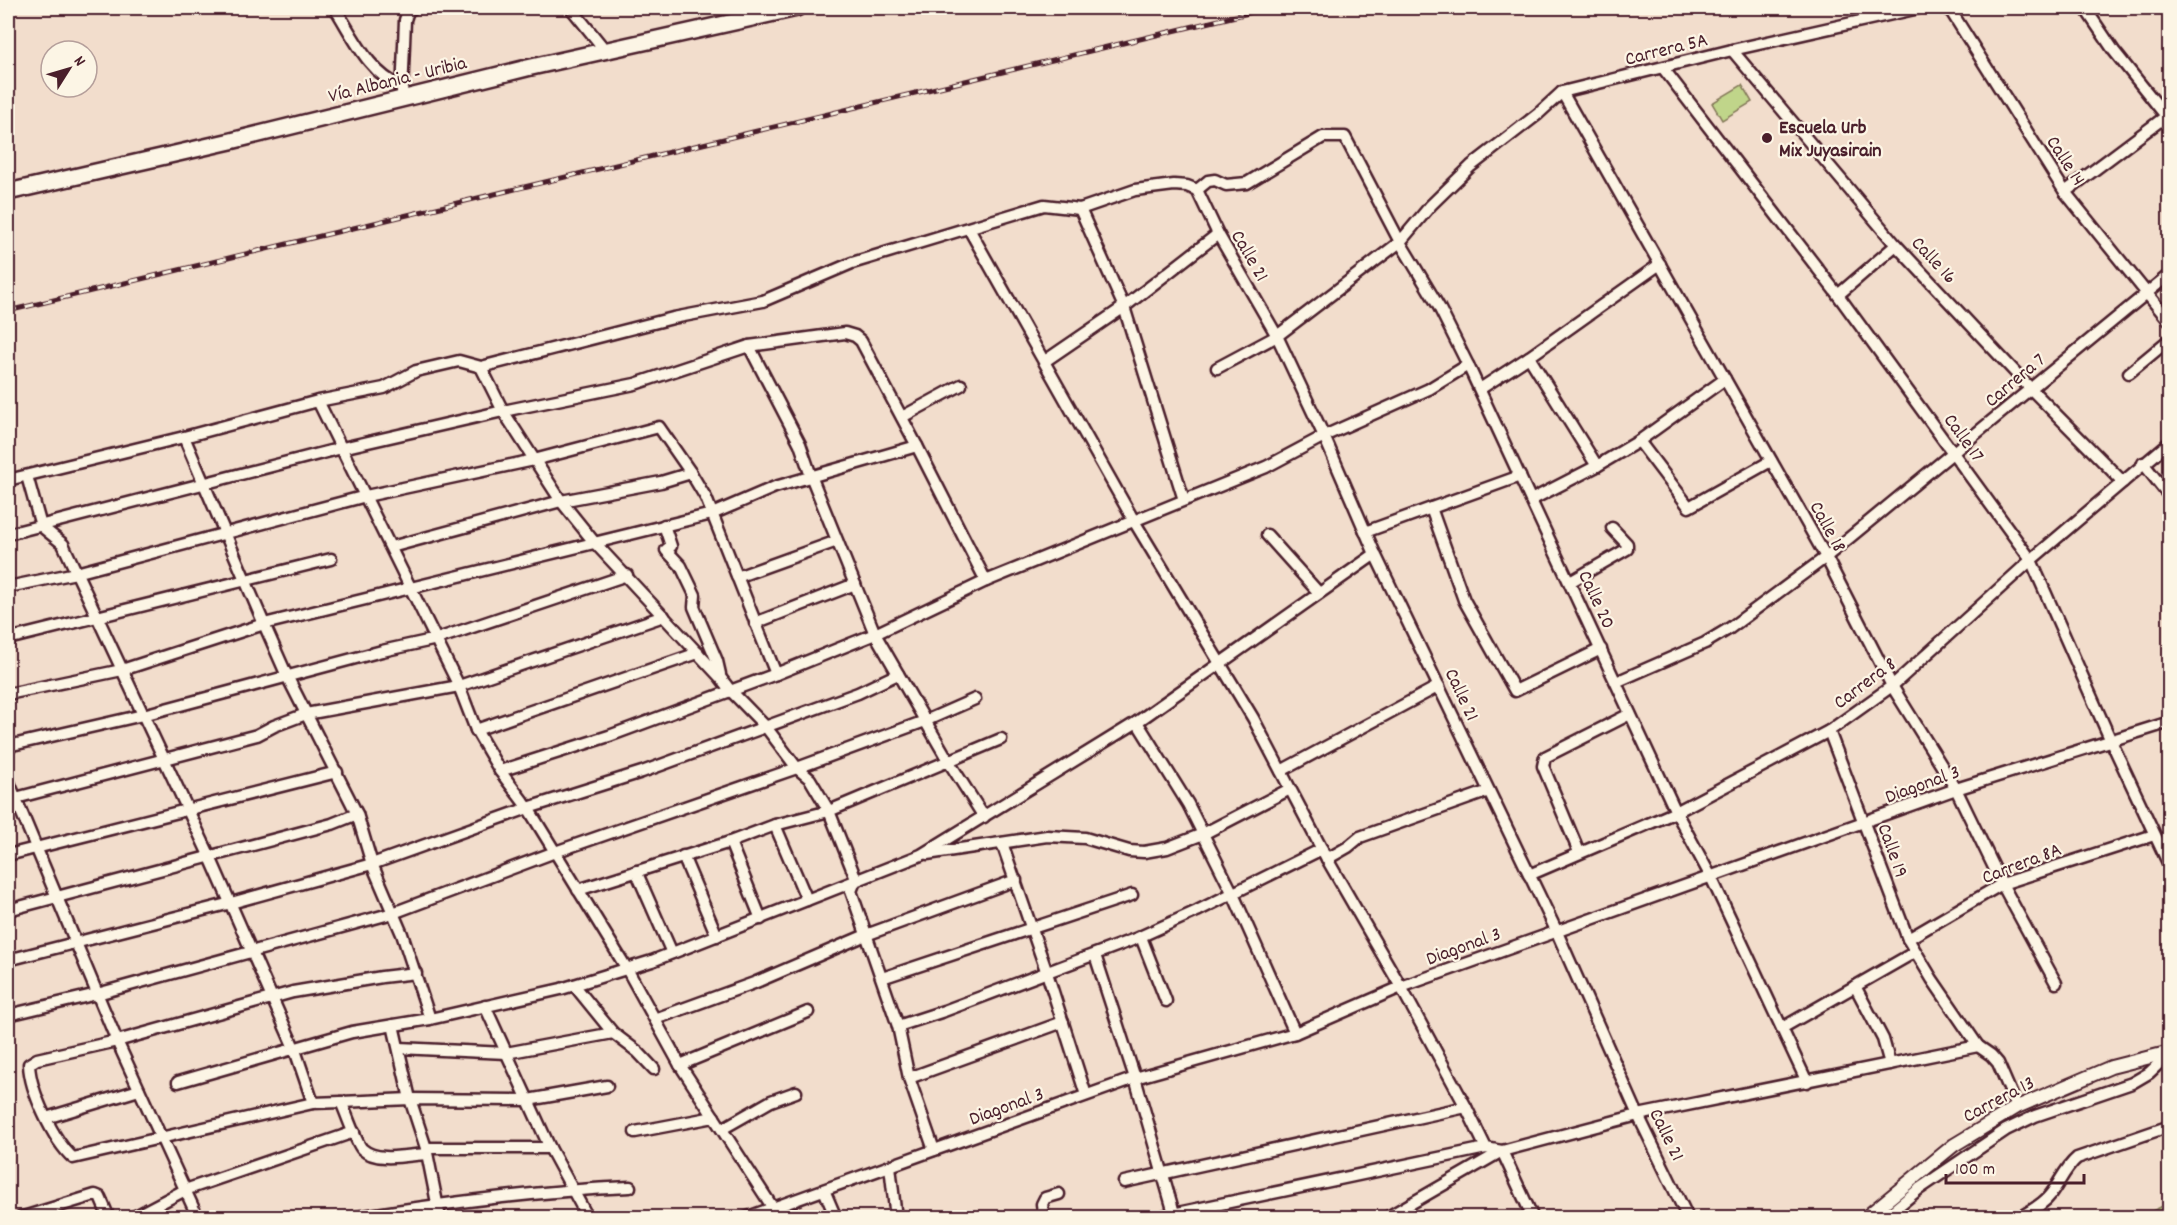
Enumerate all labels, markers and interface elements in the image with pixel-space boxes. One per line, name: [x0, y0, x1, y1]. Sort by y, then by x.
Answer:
street label: Carrera 5A: [1622, 27, 1711, 75]
north arrow: [39, 39, 99, 99]
street label: Vía Albania - Uribia: [326, 50, 470, 112]
text: N: [67, 51, 91, 72]
place label: Escuela Urb Mix Juyasirain: [1779, 115, 1882, 166]
marker: Escuela Urb Mix Juyasirain: [1760, 131, 1774, 145]
street label: Calle 14: [2038, 131, 2091, 192]
street label: Calle 21: [1222, 226, 1274, 287]
street label: Calle 16: [1903, 231, 1962, 291]
street label: Carrera 7: [1979, 347, 2052, 415]
street label: Calle 17: [1935, 409, 1990, 469]
street label: Calle 18: [1801, 497, 1852, 558]
street label: Calle 20: [1570, 566, 1621, 634]
street label: Carrera 8: [1829, 651, 1903, 717]
street label: Calle 21: [1436, 664, 1485, 726]
street label: Diagonal 3: [1882, 759, 1964, 812]
street label: Calle 19: [1868, 820, 1914, 882]
street label: Carrera 8A: [1978, 837, 2066, 893]
street label: Diagonal 3: [1423, 921, 1505, 974]
street label: Carrera 13: [1959, 1070, 2040, 1131]
street label: Diagonal 3: [966, 1081, 1048, 1134]
street label: Calle 21: [1641, 1104, 1690, 1166]
scale bar: [1946, 1147, 2084, 1185]
text: 100 m: [1955, 1158, 1995, 1183]

